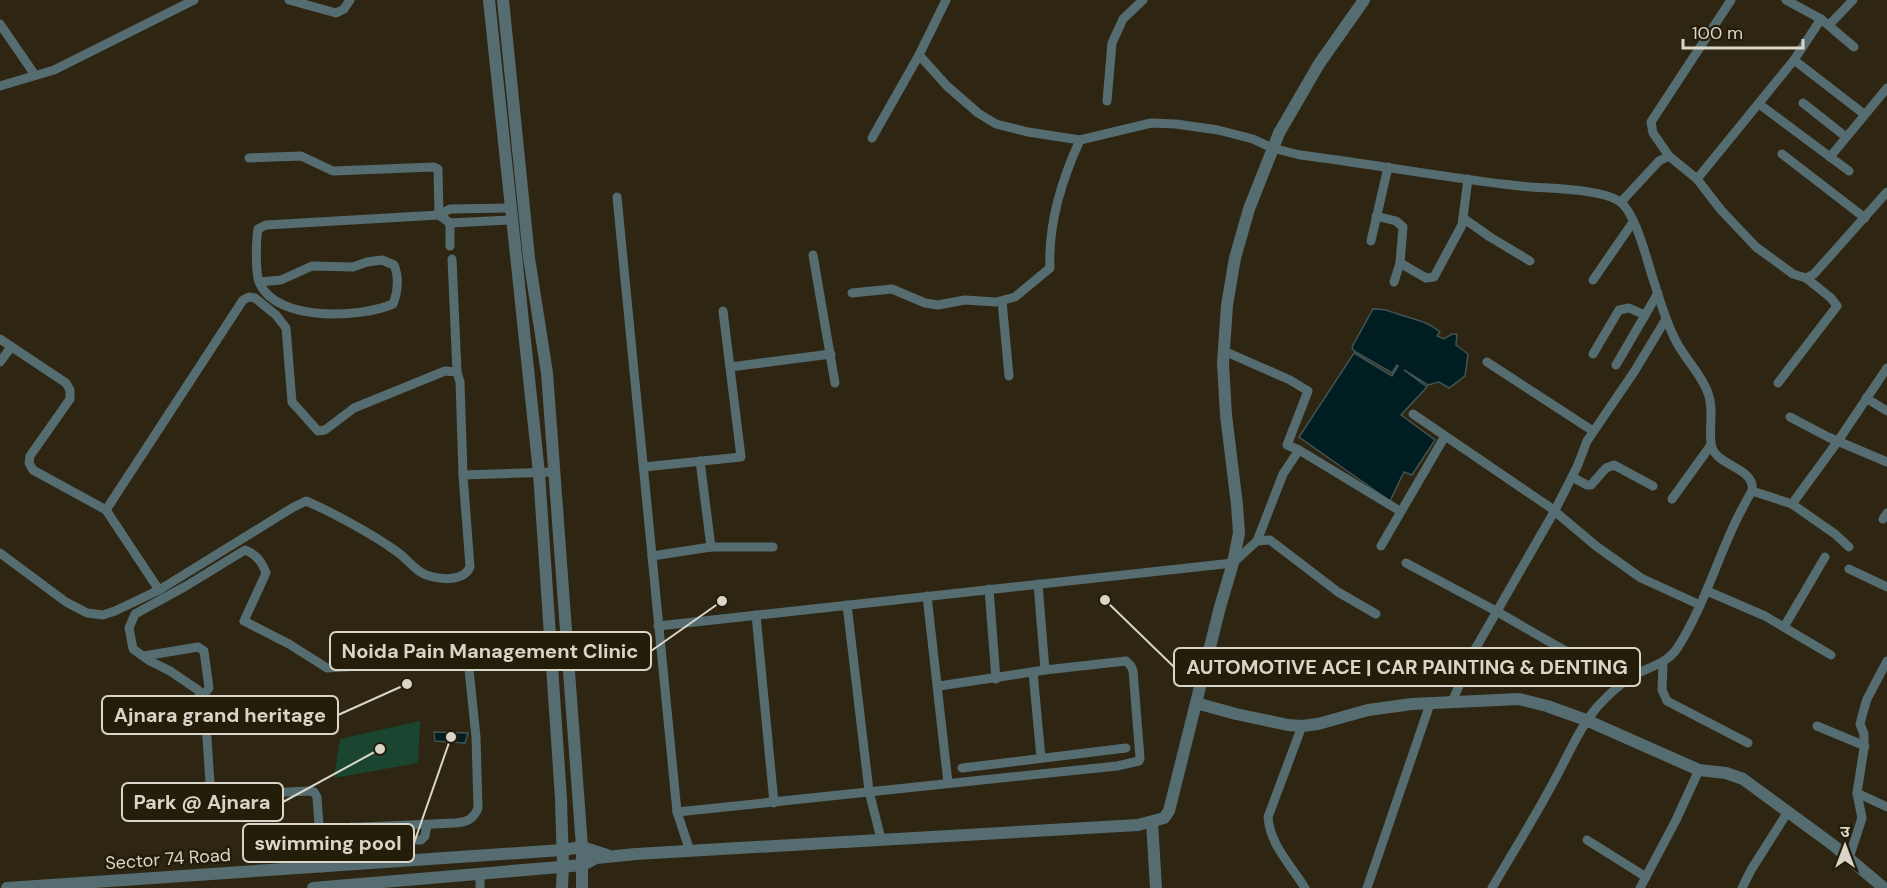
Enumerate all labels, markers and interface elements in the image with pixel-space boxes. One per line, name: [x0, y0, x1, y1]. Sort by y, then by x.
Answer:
scale bar: [1683, 12, 1803, 50]
text: 100 m: [1692, 21, 1743, 45]
callout: Noida Pain Management Clinic: [330, 632, 651, 670]
text: Noida Pain Management Clinic: [342, 638, 638, 664]
callout: AUTOMOTIVE ACE | CAR PAINTING & DENTING: [1174, 648, 1640, 686]
text: AUTOMOTIVE ACE | CAR PAINTING & DENTING: [1186, 654, 1628, 680]
callout: Ajnara grand heritage: [102, 696, 338, 734]
text: Ajnara grand heritage: [114, 702, 326, 728]
callout: Park @ Ajnara: [122, 783, 283, 821]
text: Park @ Ajnara: [133, 789, 271, 815]
north arrow: [1815, 816, 1875, 876]
text: उ: [1840, 821, 1850, 842]
callout: swimming pool: [243, 824, 414, 862]
text: swimming pool: [254, 830, 402, 856]
street label: Sector 74 Road: [104, 843, 232, 875]

